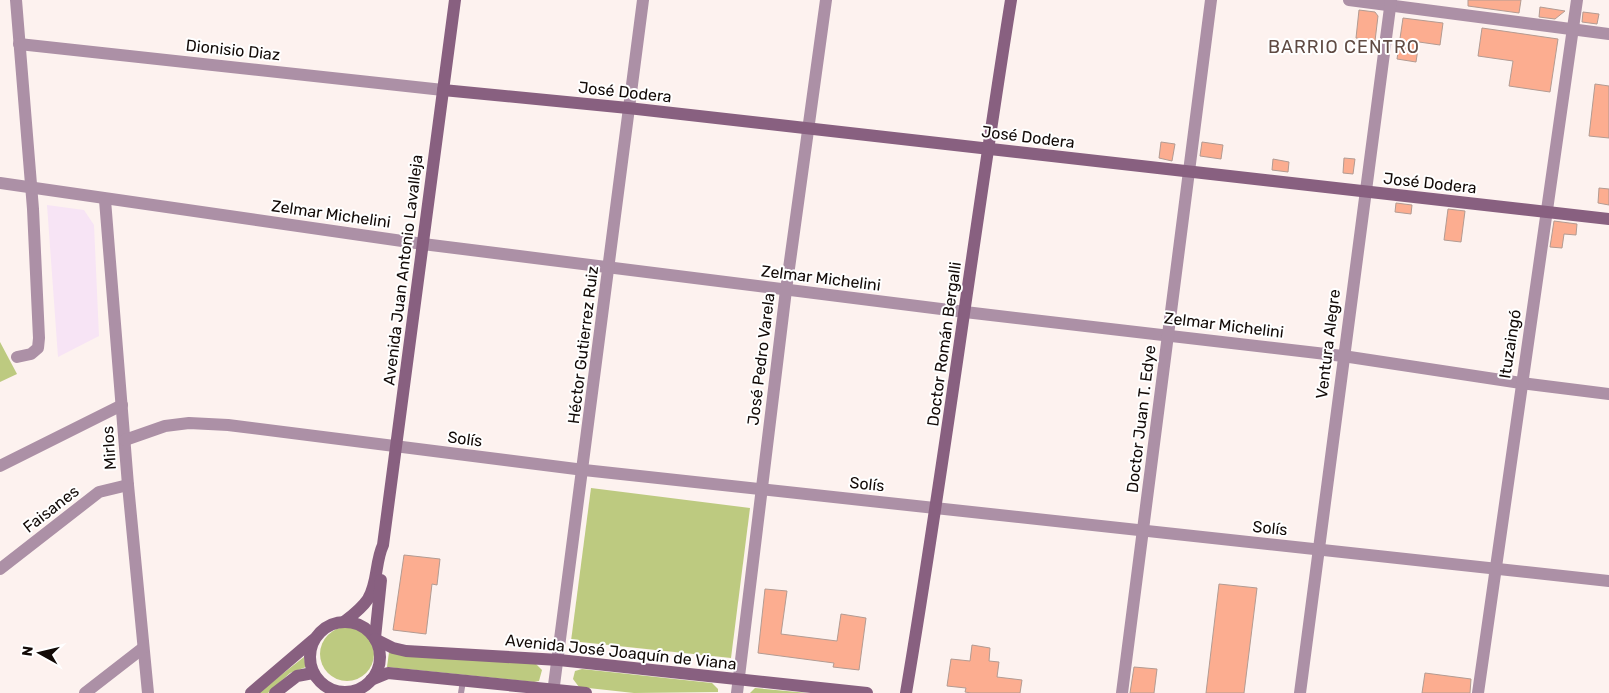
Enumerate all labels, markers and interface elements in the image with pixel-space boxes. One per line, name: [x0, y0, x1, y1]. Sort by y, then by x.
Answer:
street label: Dionisio Diaz: [185, 36, 281, 64]
district label: BARRIO CENTRO: [1268, 36, 1420, 58]
street label: José Dodera: [577, 78, 673, 106]
street label: José Dodera: [980, 122, 1076, 152]
street label: Avenida Juan Antonio Lavalleja: [379, 153, 427, 387]
street label: José Dodera: [1382, 169, 1478, 197]
street label: Zelmar Michelini: [270, 196, 392, 232]
street label: Zelmar Michelini: [760, 261, 882, 295]
street label: Doctor Román Bergalli: [923, 261, 965, 427]
street label: Héctor Gutierrez Ruiz: [564, 265, 602, 425]
street label: Ventura Alegre: [1312, 288, 1344, 400]
street label: José Pedro Varela: [743, 292, 779, 426]
street label: Zelmar Michelini: [1163, 308, 1285, 342]
street label: Ituzaingó: [1495, 308, 1525, 380]
street label: Doctor Juan T. Edye: [1123, 344, 1159, 494]
street label: Mirlos: [98, 425, 120, 471]
street label: Solís: [446, 427, 484, 451]
street label: Solís: [849, 473, 885, 495]
street label: Faisanes: [19, 481, 83, 537]
street label: Solís: [1252, 517, 1288, 539]
north arrow: [15, 628, 65, 678]
street label: Avenida José Joaquín de Viana: [504, 630, 738, 674]
text: N: [19, 645, 37, 657]

